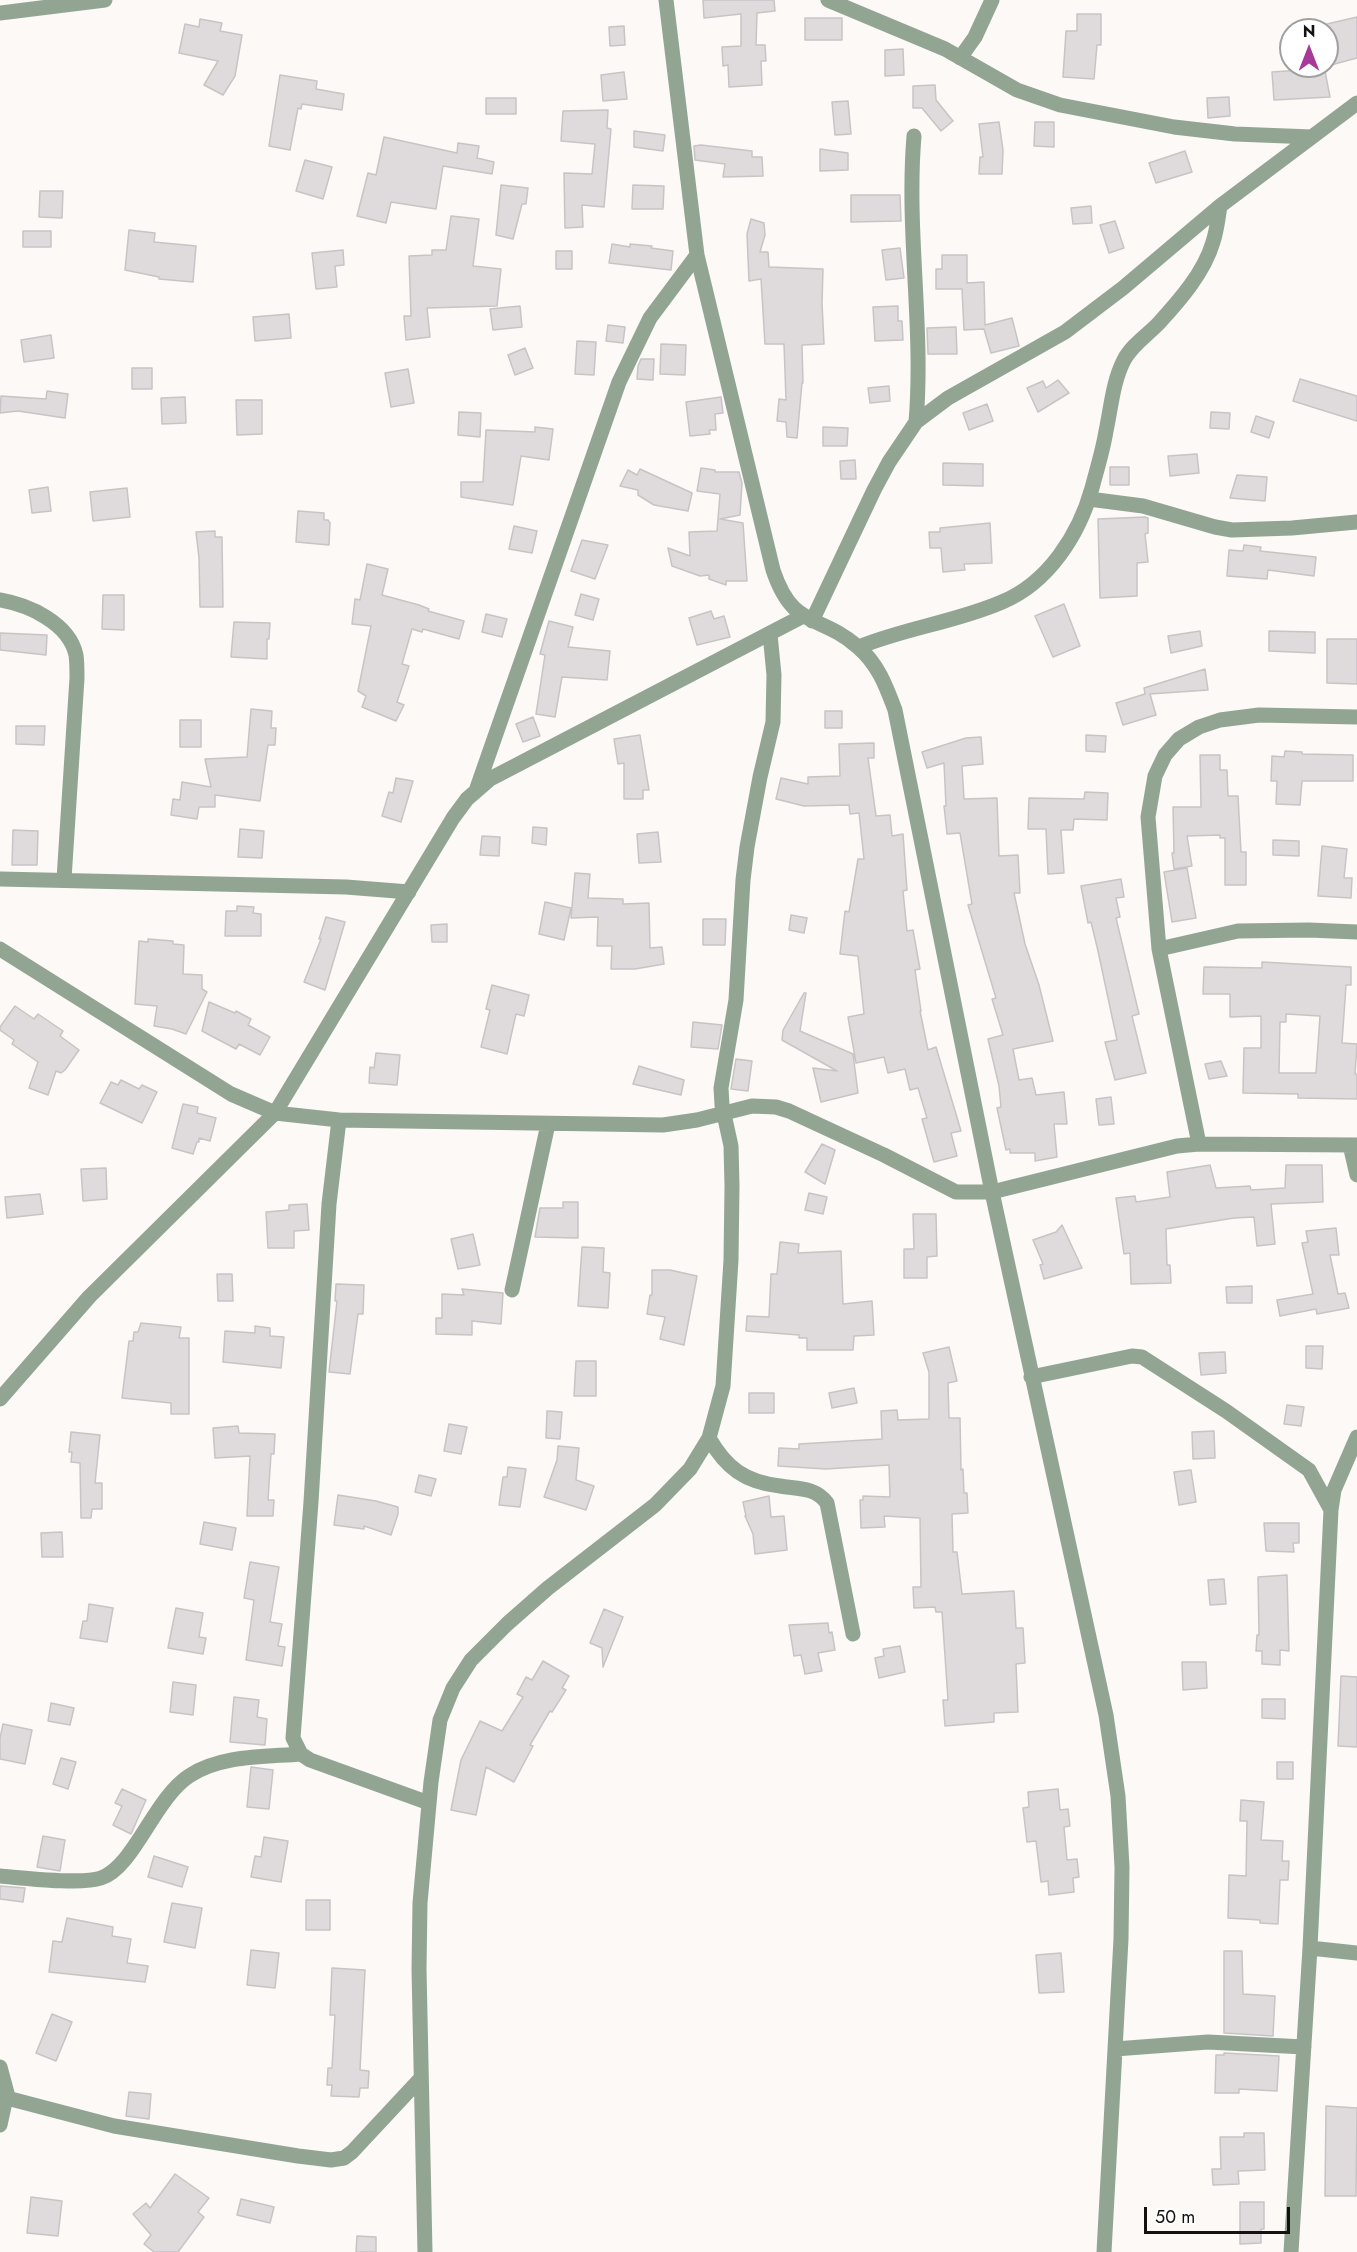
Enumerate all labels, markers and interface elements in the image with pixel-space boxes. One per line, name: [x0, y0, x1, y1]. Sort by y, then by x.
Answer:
north arrow: [1279, 18, 1339, 78]
text: N: [1303, 20, 1315, 43]
scale bar: [1147, 2195, 1292, 2233]
text: 50 m: [1155, 2204, 1195, 2230]

